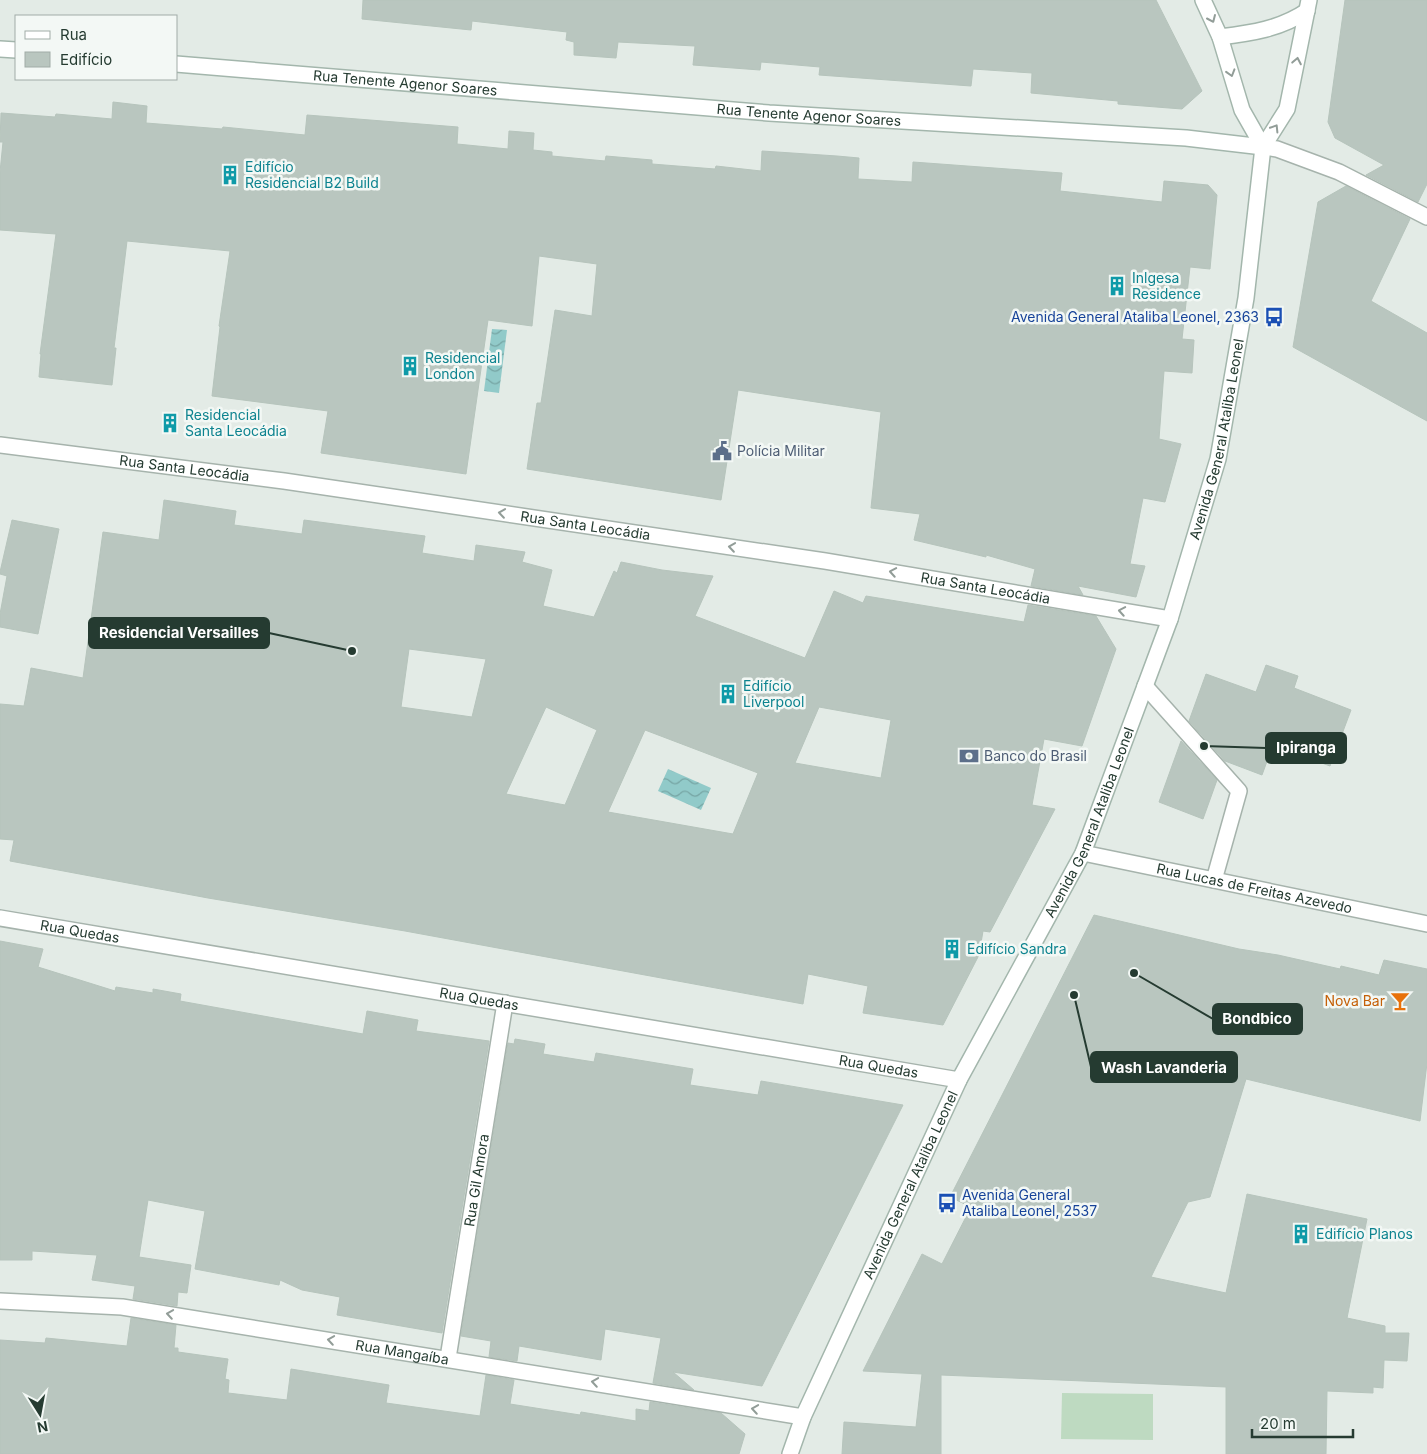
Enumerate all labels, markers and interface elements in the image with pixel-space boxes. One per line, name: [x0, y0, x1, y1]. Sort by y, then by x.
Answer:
one-way arrow: [1205, 14, 1216, 23]
legend: [15, 15, 178, 80]
text: Rua: [60, 25, 87, 44]
text: Edifício: [60, 50, 112, 69]
one-way arrow: [1291, 57, 1301, 66]
street label: Rua Tenente Agenor Soares: [312, 66, 498, 99]
one-way arrow: [1226, 69, 1236, 77]
street label: Rua Tenente Agenor Soares: [716, 100, 902, 129]
one-way arrow: [1269, 125, 1279, 134]
place label: Edifício Residencial B2 Build: [245, 158, 379, 191]
building icon: Edifício Residencial B2 Build: [219, 164, 241, 186]
place label: Inlgesa Residence: [1132, 269, 1201, 302]
building icon: Inlgesa Residence: [1106, 275, 1128, 297]
bus stop icon: Avenida General Ataliba Leonel, 2363: [1263, 306, 1285, 328]
place label: Avenida General Ataliba Leonel, 2363: [1011, 308, 1259, 325]
street label: Avenida General Ataliba Leonel: [1185, 337, 1247, 542]
place label: Residencial London: [425, 349, 500, 382]
building icon: Residencial London: [399, 355, 421, 377]
place label: Residencial Santa Leocádia: [185, 406, 287, 439]
building icon: Residencial Santa Leocádia: [159, 412, 181, 434]
public building icon: Polícia Militar: [711, 440, 733, 462]
place label: Polícia Militar: [737, 442, 825, 459]
street label: Rua Santa Leocádia: [118, 451, 251, 485]
street label: Rua Santa Leocádia: [519, 507, 652, 543]
one-way arrow: [498, 508, 506, 519]
one-way arrow: [728, 542, 736, 553]
one-way arrow: [889, 568, 897, 578]
street label: Rua Santa Leocádia: [920, 568, 1052, 607]
one-way arrow: [1118, 606, 1127, 616]
callout: Residencial Versailles: [89, 618, 269, 648]
text: Residencial Versailles: [99, 623, 259, 642]
place label: Edifício Liverpool: [743, 677, 804, 710]
building icon: Edifício Liverpool: [717, 683, 739, 705]
street label: Avenida General Ataliba Leonel: [1041, 725, 1137, 920]
callout: Ipiranga: [1266, 733, 1346, 763]
text: Ipiranga: [1276, 738, 1336, 757]
bank icon: Banco do Brasil: [958, 745, 980, 767]
place label: Banco do Brasil: [984, 747, 1087, 764]
street label: Rua Lucas de Freitas Azevedo: [1155, 859, 1354, 916]
street label: Rua Quedas: [39, 916, 121, 946]
building icon: Edifício Sandra: [941, 938, 963, 960]
place label: Edifício Sandra: [967, 940, 1067, 957]
street label: Rua Quedas: [438, 983, 520, 1014]
bar icon: Nova Bar: [1389, 990, 1411, 1012]
place label: Nova Bar: [1324, 992, 1385, 1009]
callout: Bondbico: [1213, 1004, 1302, 1034]
text: Bondbico: [1222, 1009, 1292, 1028]
street label: Rua Quedas: [838, 1051, 920, 1081]
callout: Wash Lavanderia: [1091, 1052, 1237, 1082]
text: Wash Lavanderia: [1101, 1058, 1227, 1077]
street label: Avenida General Ataliba Leonel: [859, 1088, 961, 1282]
street label: Rua Gil Amora: [460, 1133, 492, 1228]
place label: Avenida General Ataliba Leonel, 2537: [962, 1186, 1097, 1219]
bus stop icon: Avenida General Ataliba Leonel, 2537: [936, 1192, 958, 1214]
building icon: Edifício Planos: [1290, 1223, 1312, 1245]
place label: Edifício Planos: [1316, 1225, 1413, 1242]
one-way arrow: [166, 1310, 174, 1320]
one-way arrow: [326, 1335, 335, 1345]
street label: Rua Mangaíba: [354, 1336, 450, 1368]
one-way arrow: [590, 1378, 599, 1388]
north arrow: [15, 1389, 65, 1439]
one-way arrow: [751, 1404, 759, 1414]
scale bar: [1252, 1406, 1353, 1438]
text: 20 m: [1260, 1414, 1296, 1433]
text: N: [36, 1418, 49, 1437]

